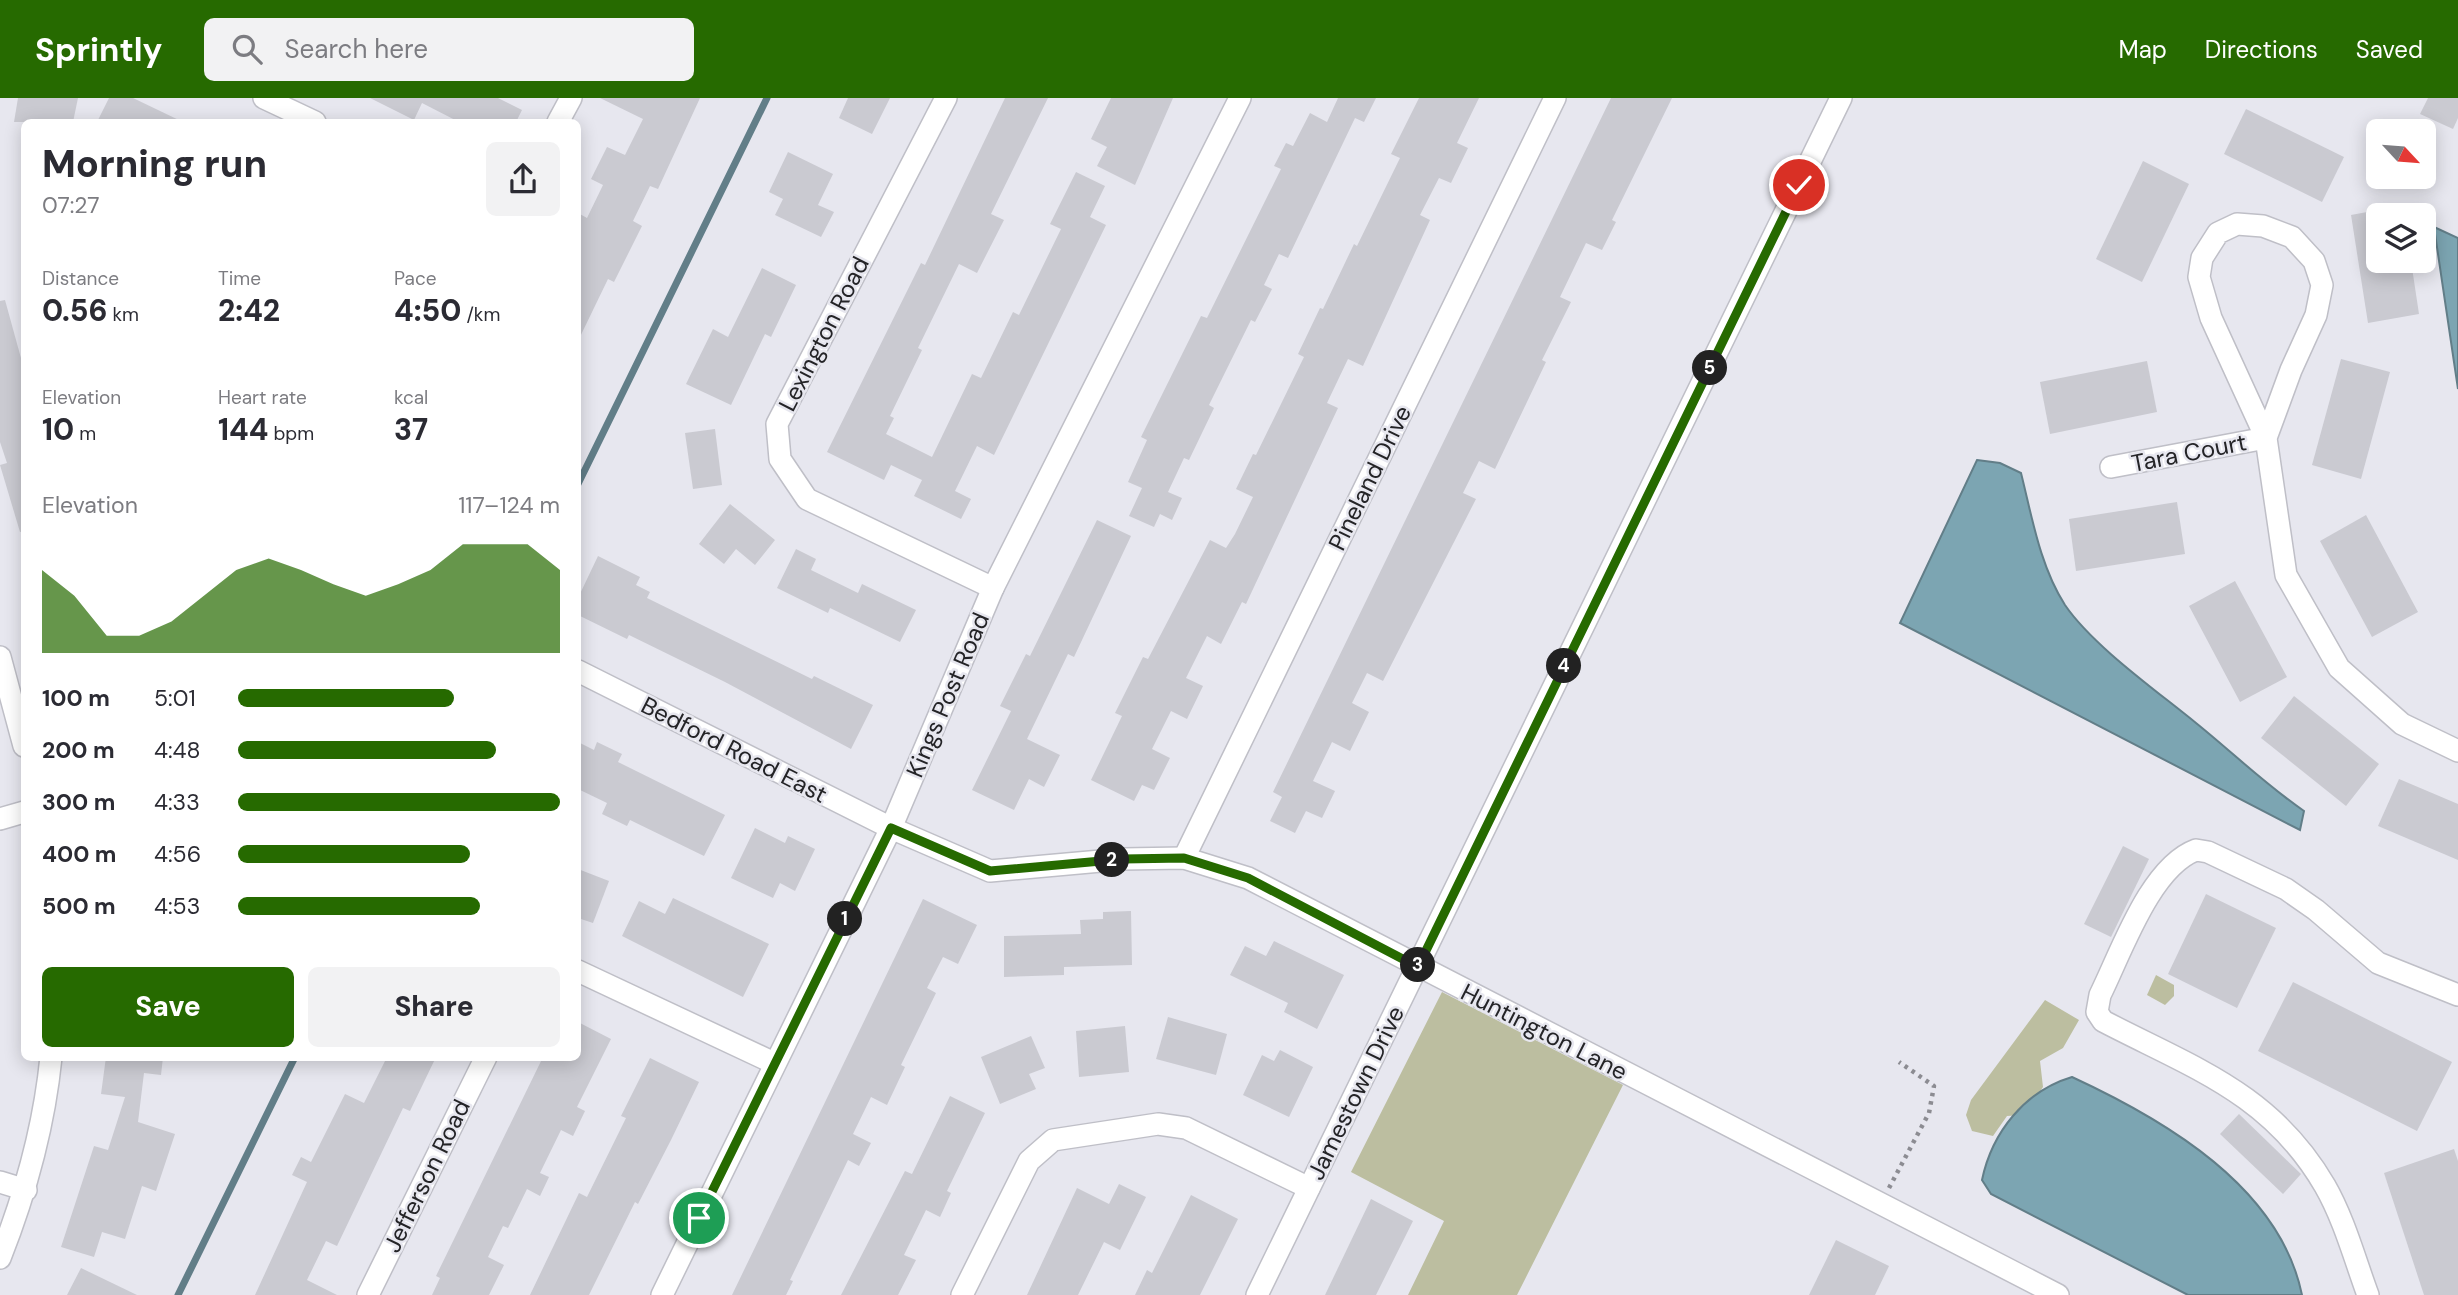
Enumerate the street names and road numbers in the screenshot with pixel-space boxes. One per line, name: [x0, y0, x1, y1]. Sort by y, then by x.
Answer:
street label: Lexington Road: [771, 251, 876, 416]
street label: Pineland Drive: [1321, 400, 1418, 555]
street label: Tara Court: [2129, 426, 2249, 479]
street label: Kings Post Road: [899, 608, 996, 782]
street label: Bedford Road East: [636, 689, 832, 810]
street label: Huntington Lane: [1456, 976, 1633, 1087]
street label: Jamestown Drive: [1300, 1001, 1411, 1185]
street label: Jefferson Road: [376, 1094, 477, 1257]

